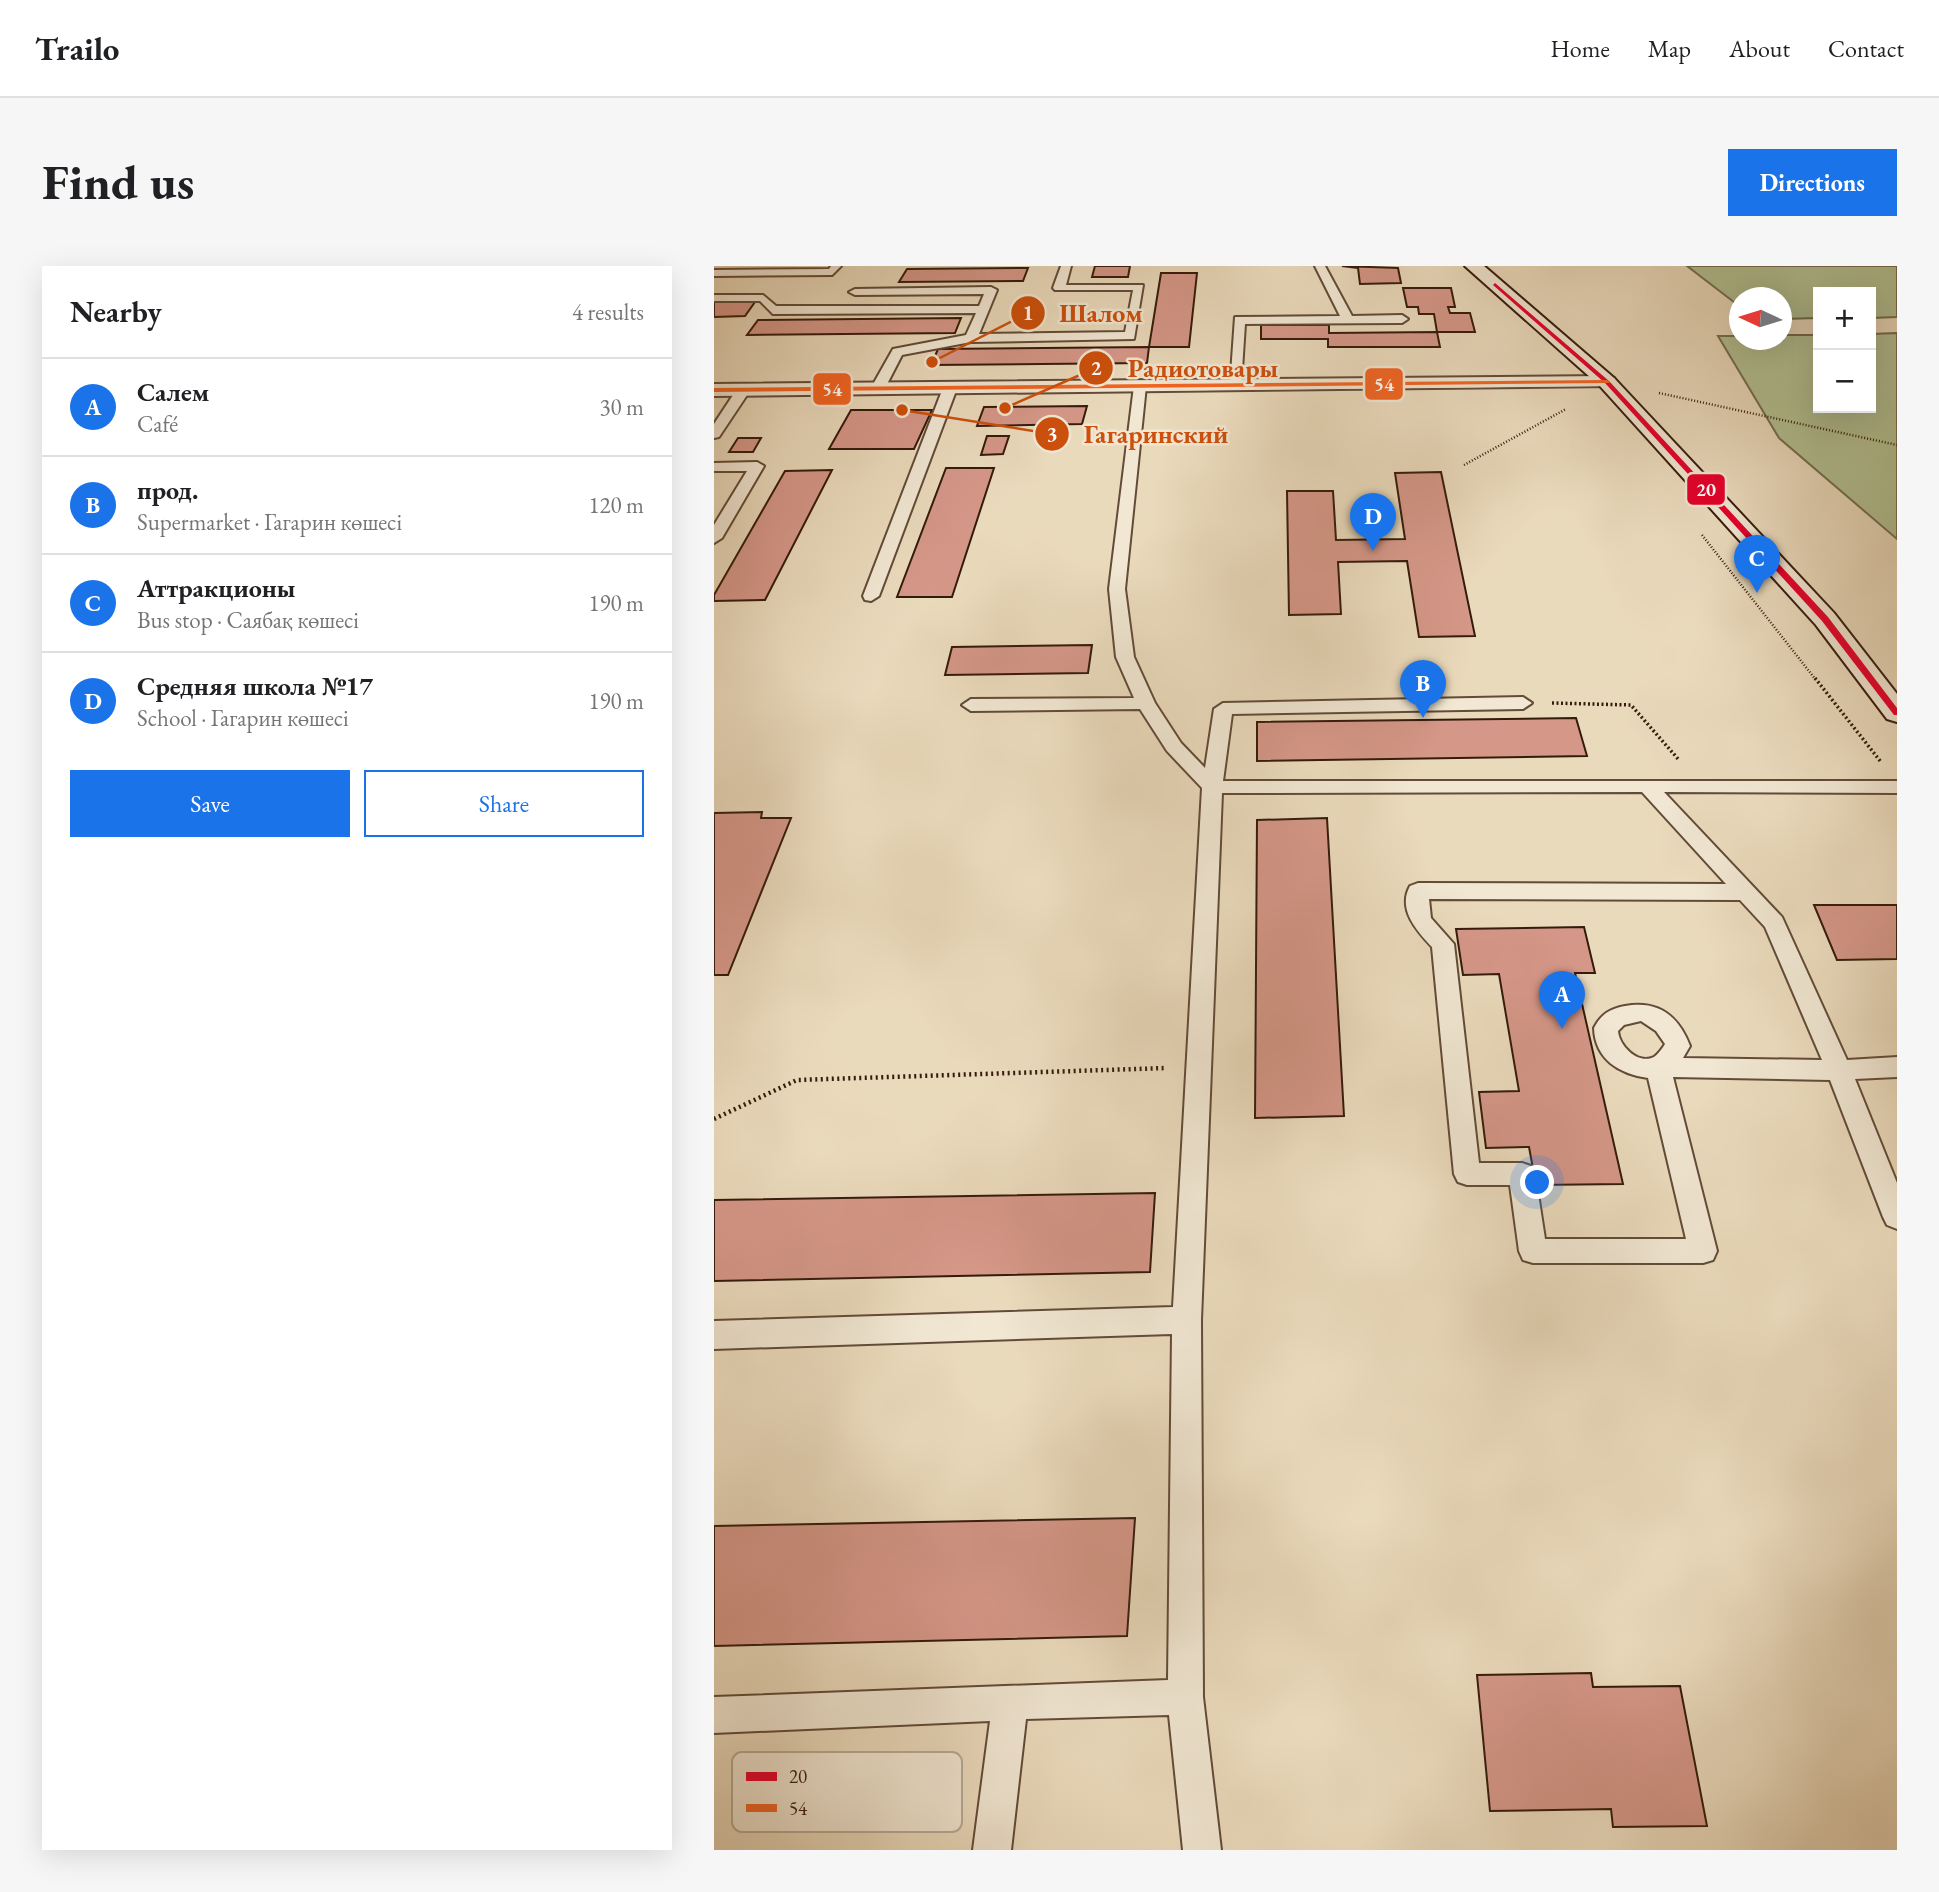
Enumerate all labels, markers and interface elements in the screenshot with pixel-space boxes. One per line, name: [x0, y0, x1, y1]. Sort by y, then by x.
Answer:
text: Trailo: [35, 27, 119, 70]
text: Home: [1550, 33, 1610, 64]
text: Map: [1648, 33, 1691, 64]
text: About: [1729, 33, 1790, 64]
text: Contact: [1828, 33, 1904, 64]
button: Directions: [1728, 149, 1897, 216]
text: Find us: [42, 150, 194, 214]
north arrow: [1729, 287, 1792, 350]
map controls: [1813, 287, 1876, 413]
button: +: [1813, 287, 1876, 350]
callout: Шалом: [1011, 289, 1157, 336]
text: Nearby: [70, 292, 162, 331]
text: Шалом: [1059, 296, 1143, 330]
text: 4 results: [572, 297, 644, 327]
text: 1: [1022, 299, 1034, 326]
callout: Радиотовары: [1078, 344, 1292, 391]
button: −: [1813, 350, 1876, 413]
text: Радиотовары: [1128, 351, 1278, 385]
text: 2: [1090, 354, 1102, 381]
line badge: 54: [1364, 367, 1404, 401]
line badge: 54: [812, 372, 852, 406]
text: 54: [1374, 372, 1395, 397]
text: Салем: [137, 375, 209, 409]
text: 54: [822, 377, 843, 402]
text: A: [85, 392, 101, 422]
text: 30 m: [599, 392, 644, 422]
text: Café: [137, 409, 178, 439]
callout: Гагаринский: [1034, 410, 1242, 457]
text: Гагаринский: [1084, 417, 1228, 451]
text: 3: [1046, 420, 1058, 447]
text: прод.: [137, 473, 199, 507]
line badge: 20: [1686, 473, 1726, 506]
text: 20: [1696, 477, 1716, 502]
text: B: [86, 490, 100, 520]
text: 120 m: [588, 490, 644, 520]
pin: D: [1350, 493, 1396, 551]
text: Supermarket · Гагарин көшесі: [137, 507, 402, 537]
pin: C: [1734, 535, 1780, 593]
text: Аттракционы: [137, 571, 295, 605]
text: C: [85, 588, 101, 618]
text: 190 m: [588, 588, 644, 618]
text: Bus stop · Саябақ көшесі: [137, 605, 359, 635]
pin: B: [1400, 660, 1446, 718]
text: Средняя школа №17: [137, 669, 373, 703]
text: D: [84, 686, 102, 716]
text: 190 m: [588, 686, 644, 716]
text: School · Гагарин көшесі: [137, 703, 349, 733]
button: Save: [70, 770, 350, 837]
button: Share: [364, 770, 644, 837]
pin: A: [1539, 971, 1585, 1029]
your location: [1520, 1165, 1554, 1199]
legend: [732, 1752, 962, 1832]
text: 20: [789, 1764, 807, 1789]
text: 54: [789, 1796, 808, 1821]

